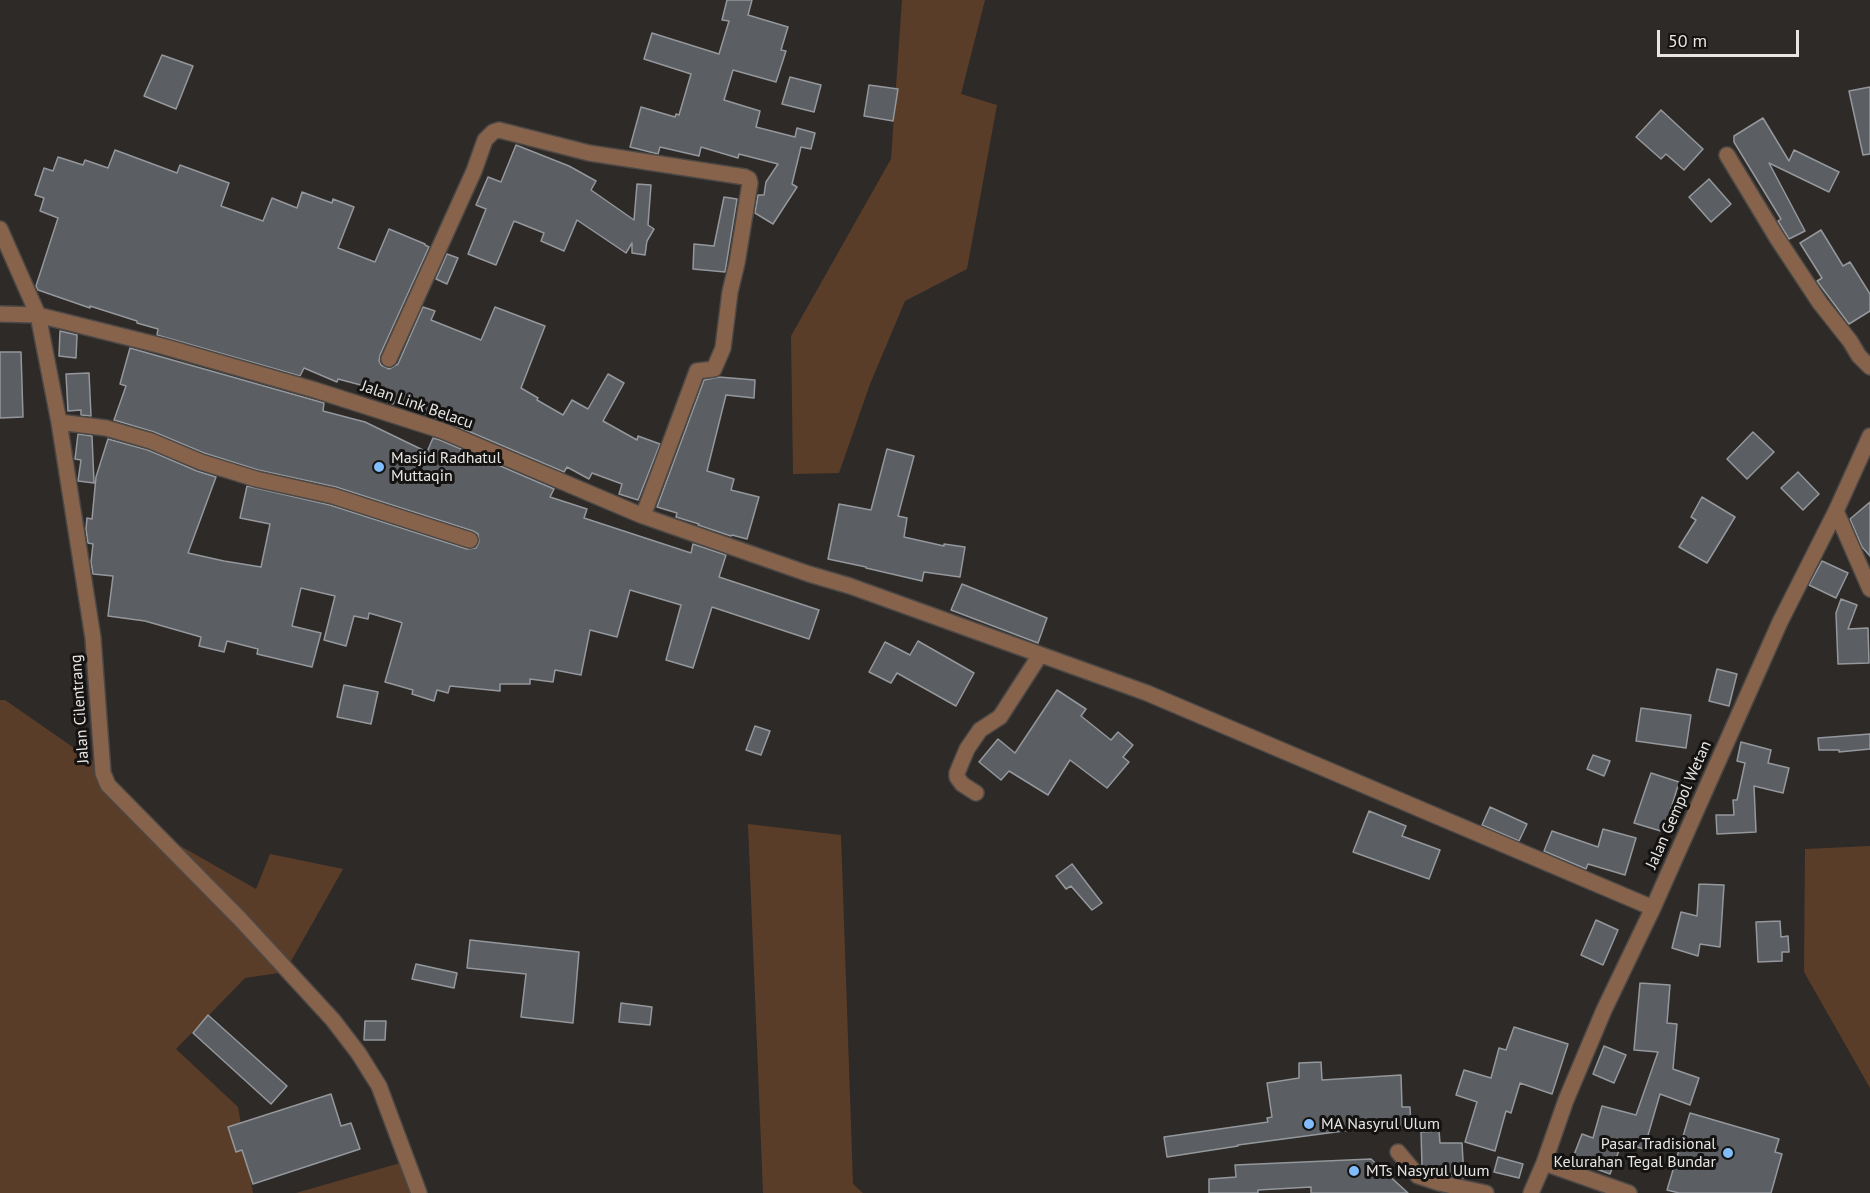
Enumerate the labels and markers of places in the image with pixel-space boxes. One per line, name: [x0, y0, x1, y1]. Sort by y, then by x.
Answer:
place label: Masjid Radhatul Muttaqin: [391, 448, 501, 486]
marker: Masjid Radhatul Muttaqin: [372, 460, 386, 474]
place label: MA Nasyrul Ulum: [1321, 1114, 1440, 1134]
marker: MA Nasyrul Ulum: [1302, 1117, 1316, 1131]
place label: Pasar Tradisional Kelurahan Tegal Bundar: [1554, 1134, 1716, 1172]
marker: Pasar Tradisional Kelurahan Tegal Bundar: [1721, 1146, 1735, 1160]
place label: MTs Nasyrul Ulum: [1366, 1161, 1489, 1181]
marker: MTs Nasyrul Ulum: [1347, 1164, 1361, 1178]

